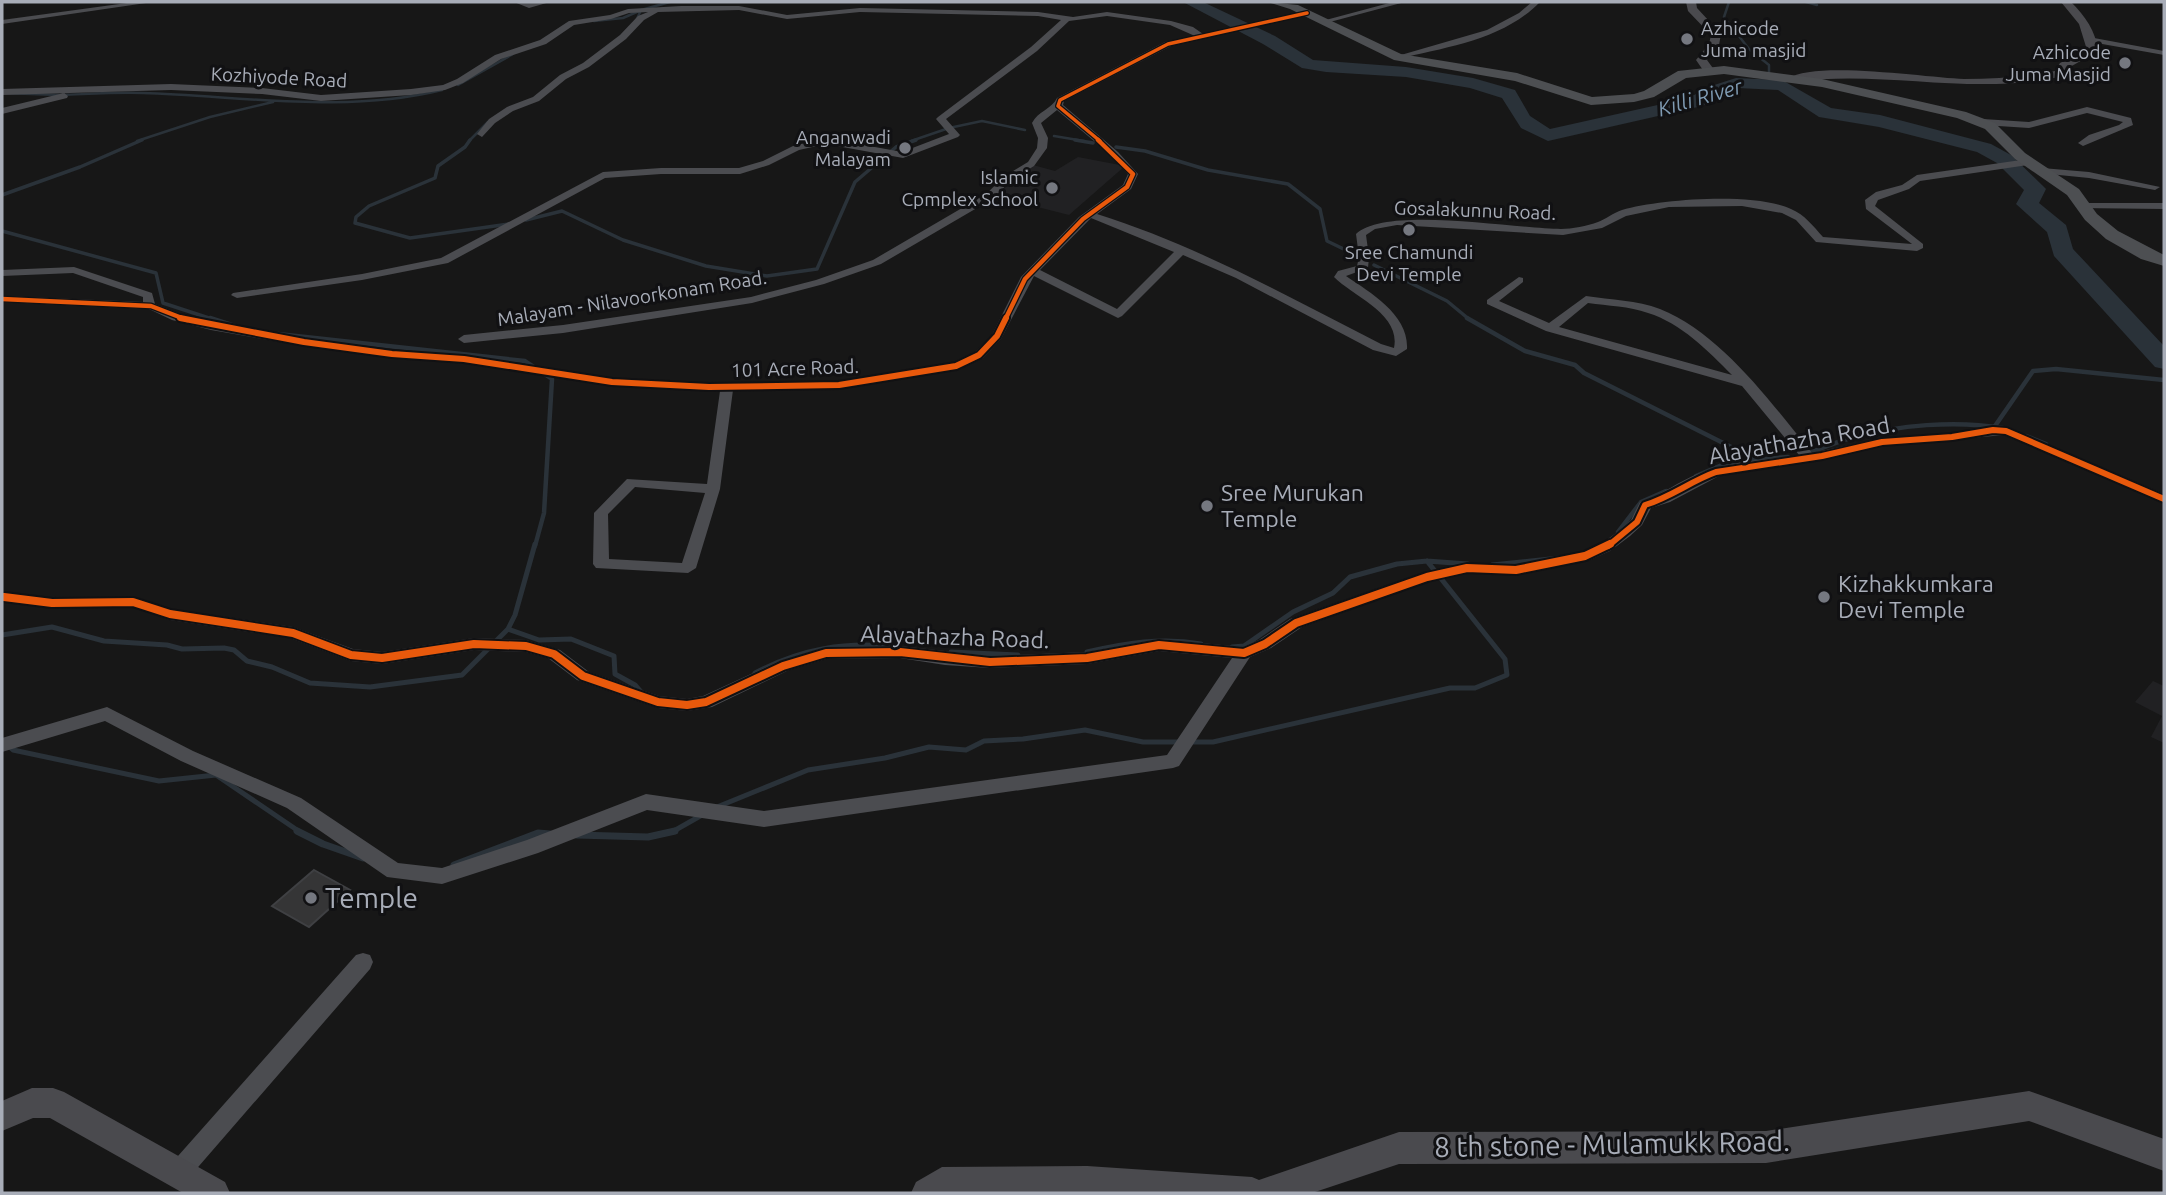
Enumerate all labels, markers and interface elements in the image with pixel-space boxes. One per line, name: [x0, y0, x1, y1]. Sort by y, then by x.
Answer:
place label: Azhicode Juma masjid: [1701, 17, 1806, 61]
marker: Azhicode Juma masjid: [1679, 31, 1695, 47]
place label: Azhicode Juma Masjid: [2005, 41, 2111, 85]
marker: Azhicode Juma Masjid: [2117, 55, 2133, 71]
street label: Kozhiyode Road: [210, 62, 348, 92]
water label: Killi River: [1655, 73, 1746, 121]
place label: Anganwadi Malayam: [796, 126, 891, 170]
marker: Anganwadi Malayam: [897, 140, 913, 156]
place label: Islamic Cpmplex School: [901, 166, 1038, 210]
marker: Islamic Cpmplex School: [1044, 180, 1060, 196]
street label: Gosalakunnu Road.: [1394, 196, 1556, 224]
marker: Sree Chamundi Devi Temple: [1401, 222, 1417, 238]
place label: Sree Chamundi Devi Temple: [1345, 241, 1473, 285]
street label: Malayam - Nilavoorkonam Road.: [496, 266, 768, 330]
street label: 101 Acre Road.: [731, 355, 859, 381]
street label: Alayathazha Road.: [1707, 411, 1897, 468]
place label: Sree Murukan Temple: [1221, 480, 1364, 531]
marker: Sree Murukan Temple: [1199, 498, 1215, 514]
place label: Kizhakkumkara Devi Temple: [1838, 571, 1994, 622]
marker: Kizhakkumkara Devi Temple: [1816, 589, 1832, 605]
street label: Alayathazha Road.: [860, 621, 1050, 652]
place label: Temple: [325, 882, 418, 913]
marker: Temple: [303, 890, 319, 906]
street label: 8 th stone - Mulamukk Road.: [1434, 1125, 1790, 1162]

